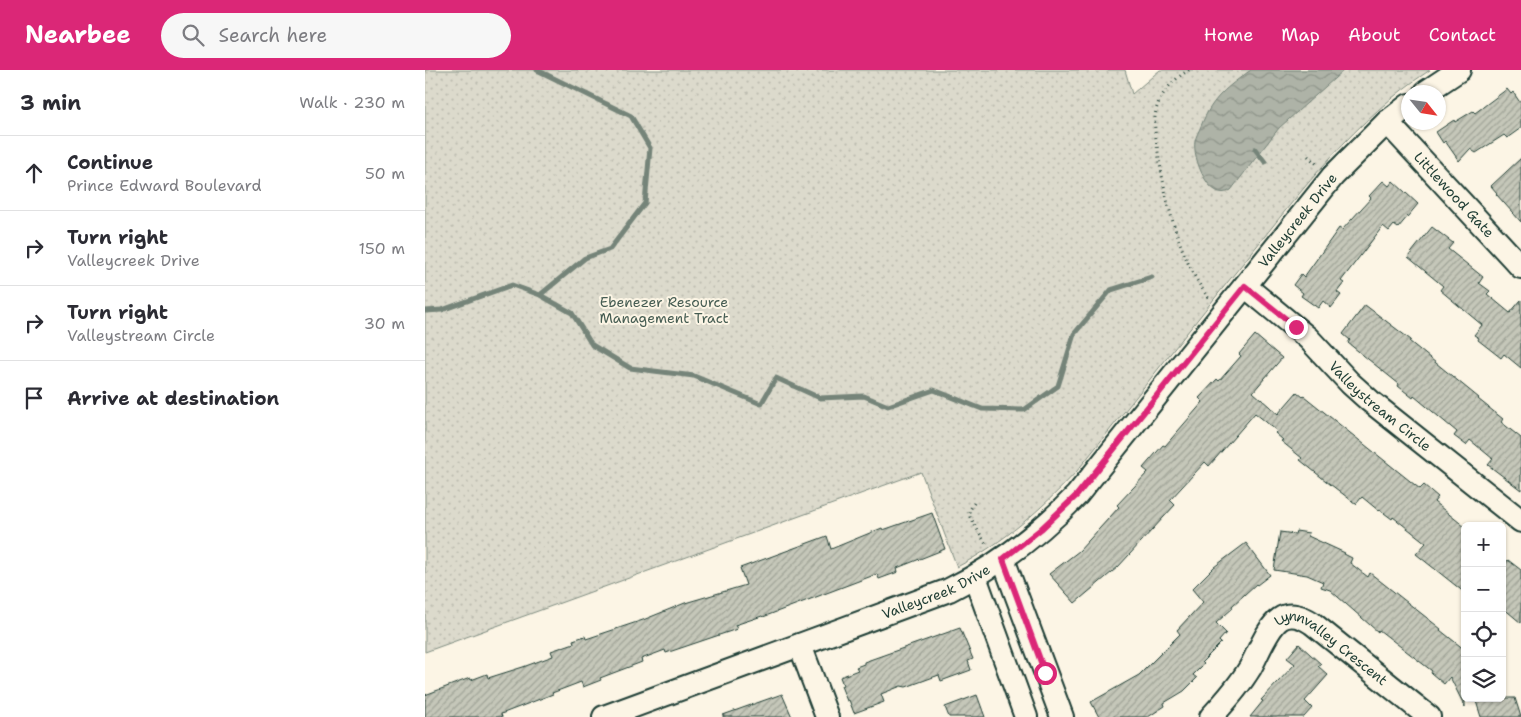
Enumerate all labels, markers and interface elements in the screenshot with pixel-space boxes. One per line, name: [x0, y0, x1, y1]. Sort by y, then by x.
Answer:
search box: [161, 13, 511, 58]
text: Nearbee: [25, 19, 131, 51]
icon: search: [179, 21, 207, 49]
text: Search here: [219, 23, 327, 48]
text: Home: [1204, 23, 1253, 47]
text: Map: [1281, 23, 1320, 47]
text: About: [1348, 23, 1401, 47]
text: Contact: [1429, 23, 1496, 47]
north arrow: [1401, 85, 1446, 130]
text: 3 min: [20, 89, 81, 117]
text: Walk · 230 m: [299, 92, 405, 113]
street label: Littlewood Gate: [1410, 148, 1498, 241]
text: Continue: [67, 150, 153, 175]
icon: ahead: [20, 159, 48, 187]
text: 50 m: [365, 163, 405, 184]
street label: Valleycreek Drive: [1254, 169, 1341, 271]
text: Prince Edward Boulevard: [67, 175, 262, 196]
text: Turn right: [67, 225, 168, 250]
icon: right: [20, 234, 48, 262]
text: 150 m: [358, 238, 405, 259]
text: Valleycreek Drive: [67, 250, 200, 271]
park label: Ebenezer Resource Management Tract: [599, 293, 729, 327]
text: Turn right: [67, 300, 168, 325]
icon: right: [20, 309, 48, 337]
text: 30 m: [364, 313, 405, 334]
route end: [1285, 316, 1308, 339]
text: Valleystream Circle: [67, 325, 215, 346]
street label: Valleystream Circle: [1325, 357, 1435, 455]
icon: arrive: [20, 384, 48, 412]
text: Arrive at destination: [67, 386, 279, 411]
map controls: [1461, 522, 1506, 702]
button: +: [1461, 522, 1506, 567]
street label: Valleycreek Drive: [879, 560, 994, 623]
button: −: [1461, 567, 1506, 612]
street label: Lynnvalley Crescent: [1270, 606, 1391, 689]
button: locate: [1461, 612, 1506, 657]
button: layers: [1461, 657, 1506, 702]
route start: [1034, 662, 1057, 685]

